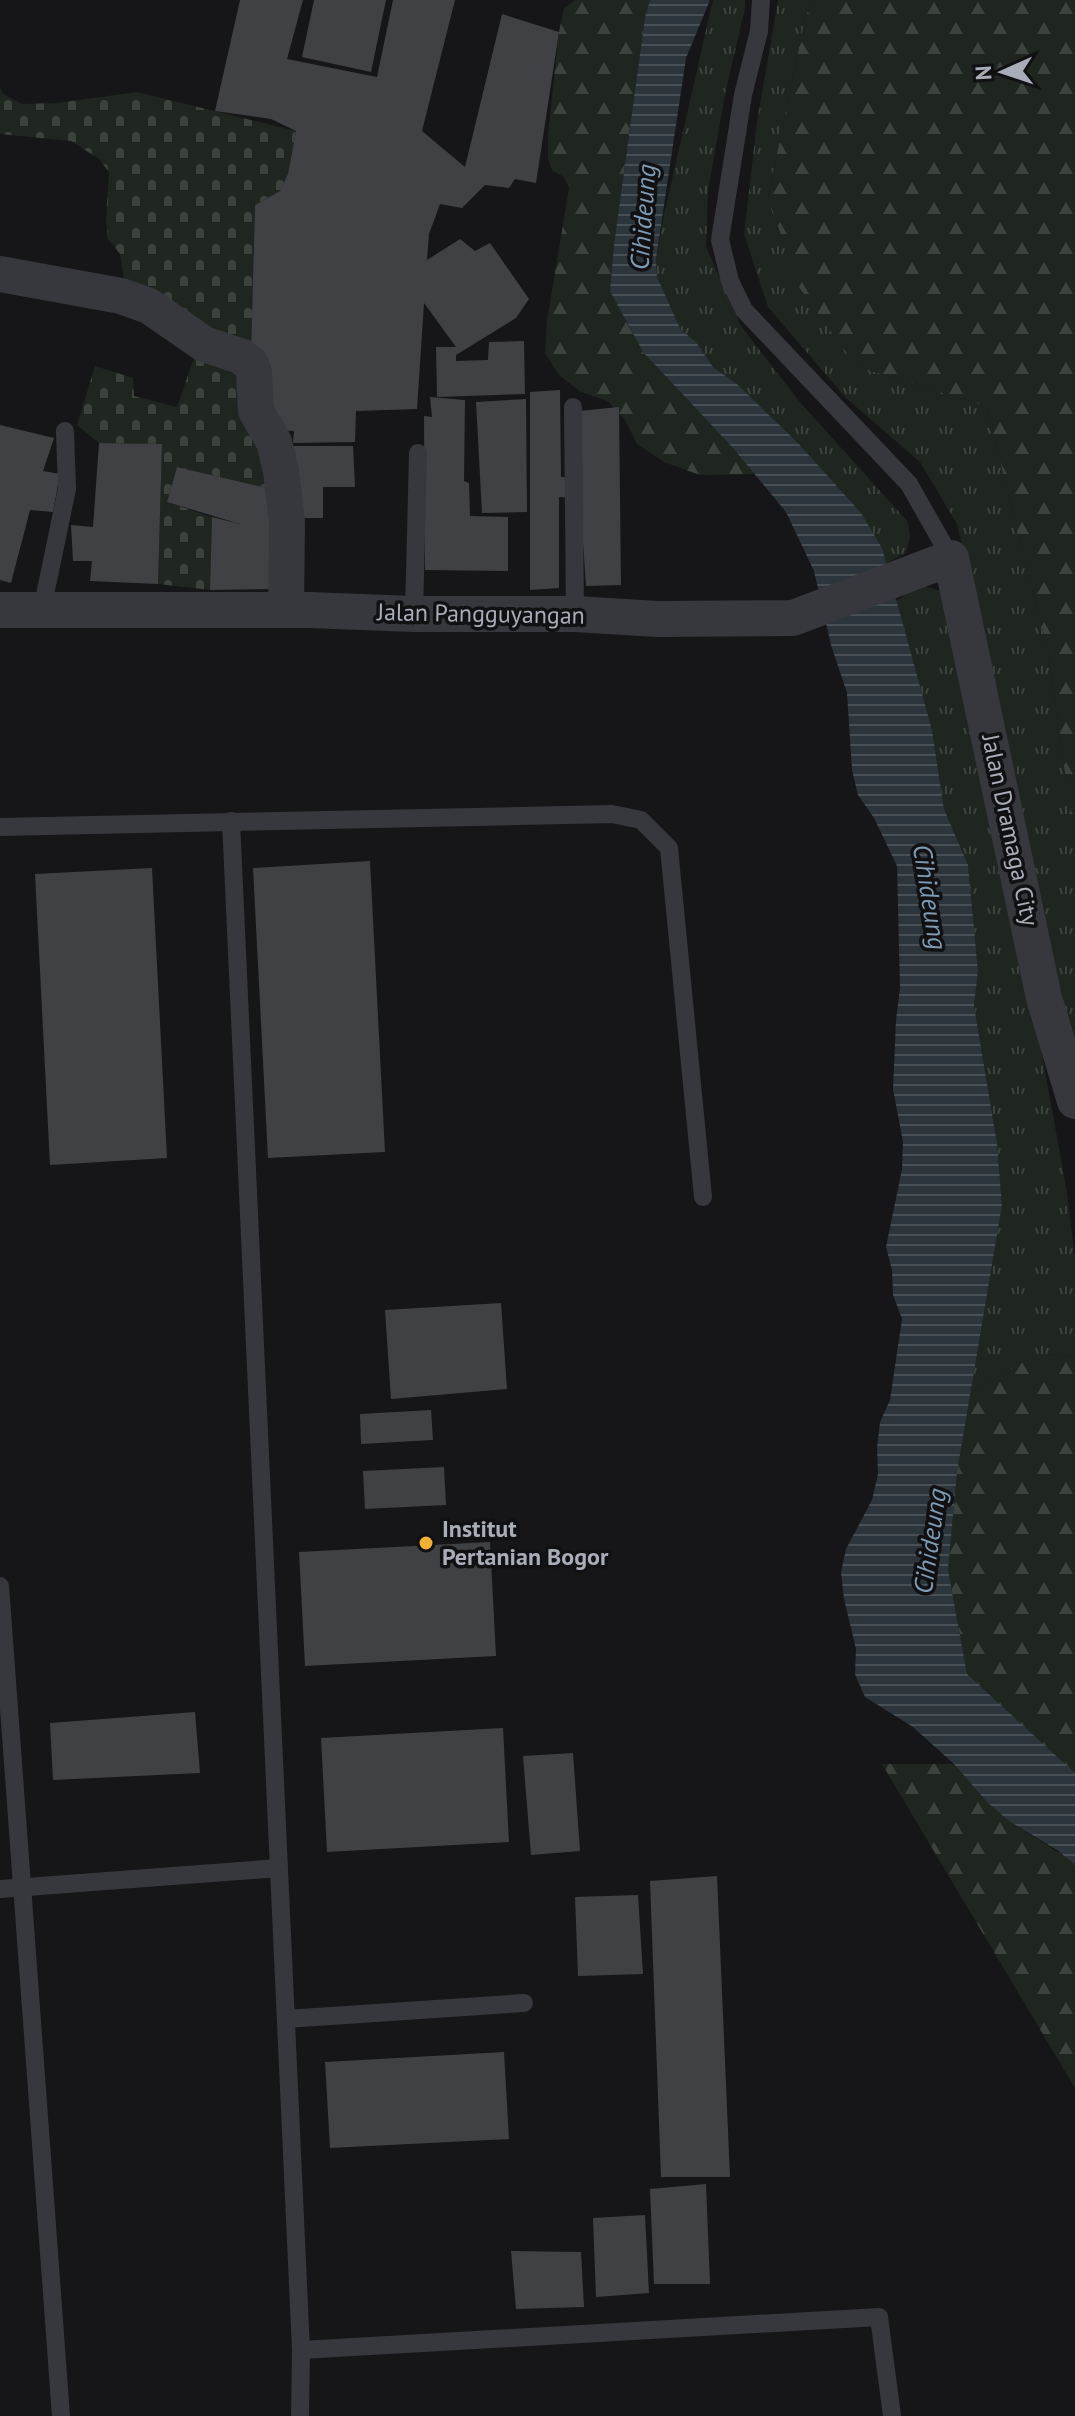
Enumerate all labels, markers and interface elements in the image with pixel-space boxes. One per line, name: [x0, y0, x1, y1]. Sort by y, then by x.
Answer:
north arrow: [963, 32, 1043, 112]
text: N: [969, 65, 997, 81]
water label: Cihideung: [622, 163, 663, 271]
street label: Jalan Pangguyangan: [376, 596, 585, 631]
street label: Jalan Dramaga City: [975, 730, 1046, 929]
water label: Cihideung: [906, 842, 955, 952]
water label: Cihideung: [906, 1486, 953, 1596]
place label: Institut Pertanian Bogor: [442, 1513, 609, 1572]
marker: Institut Pertanian Bogor: [417, 1534, 435, 1552]

